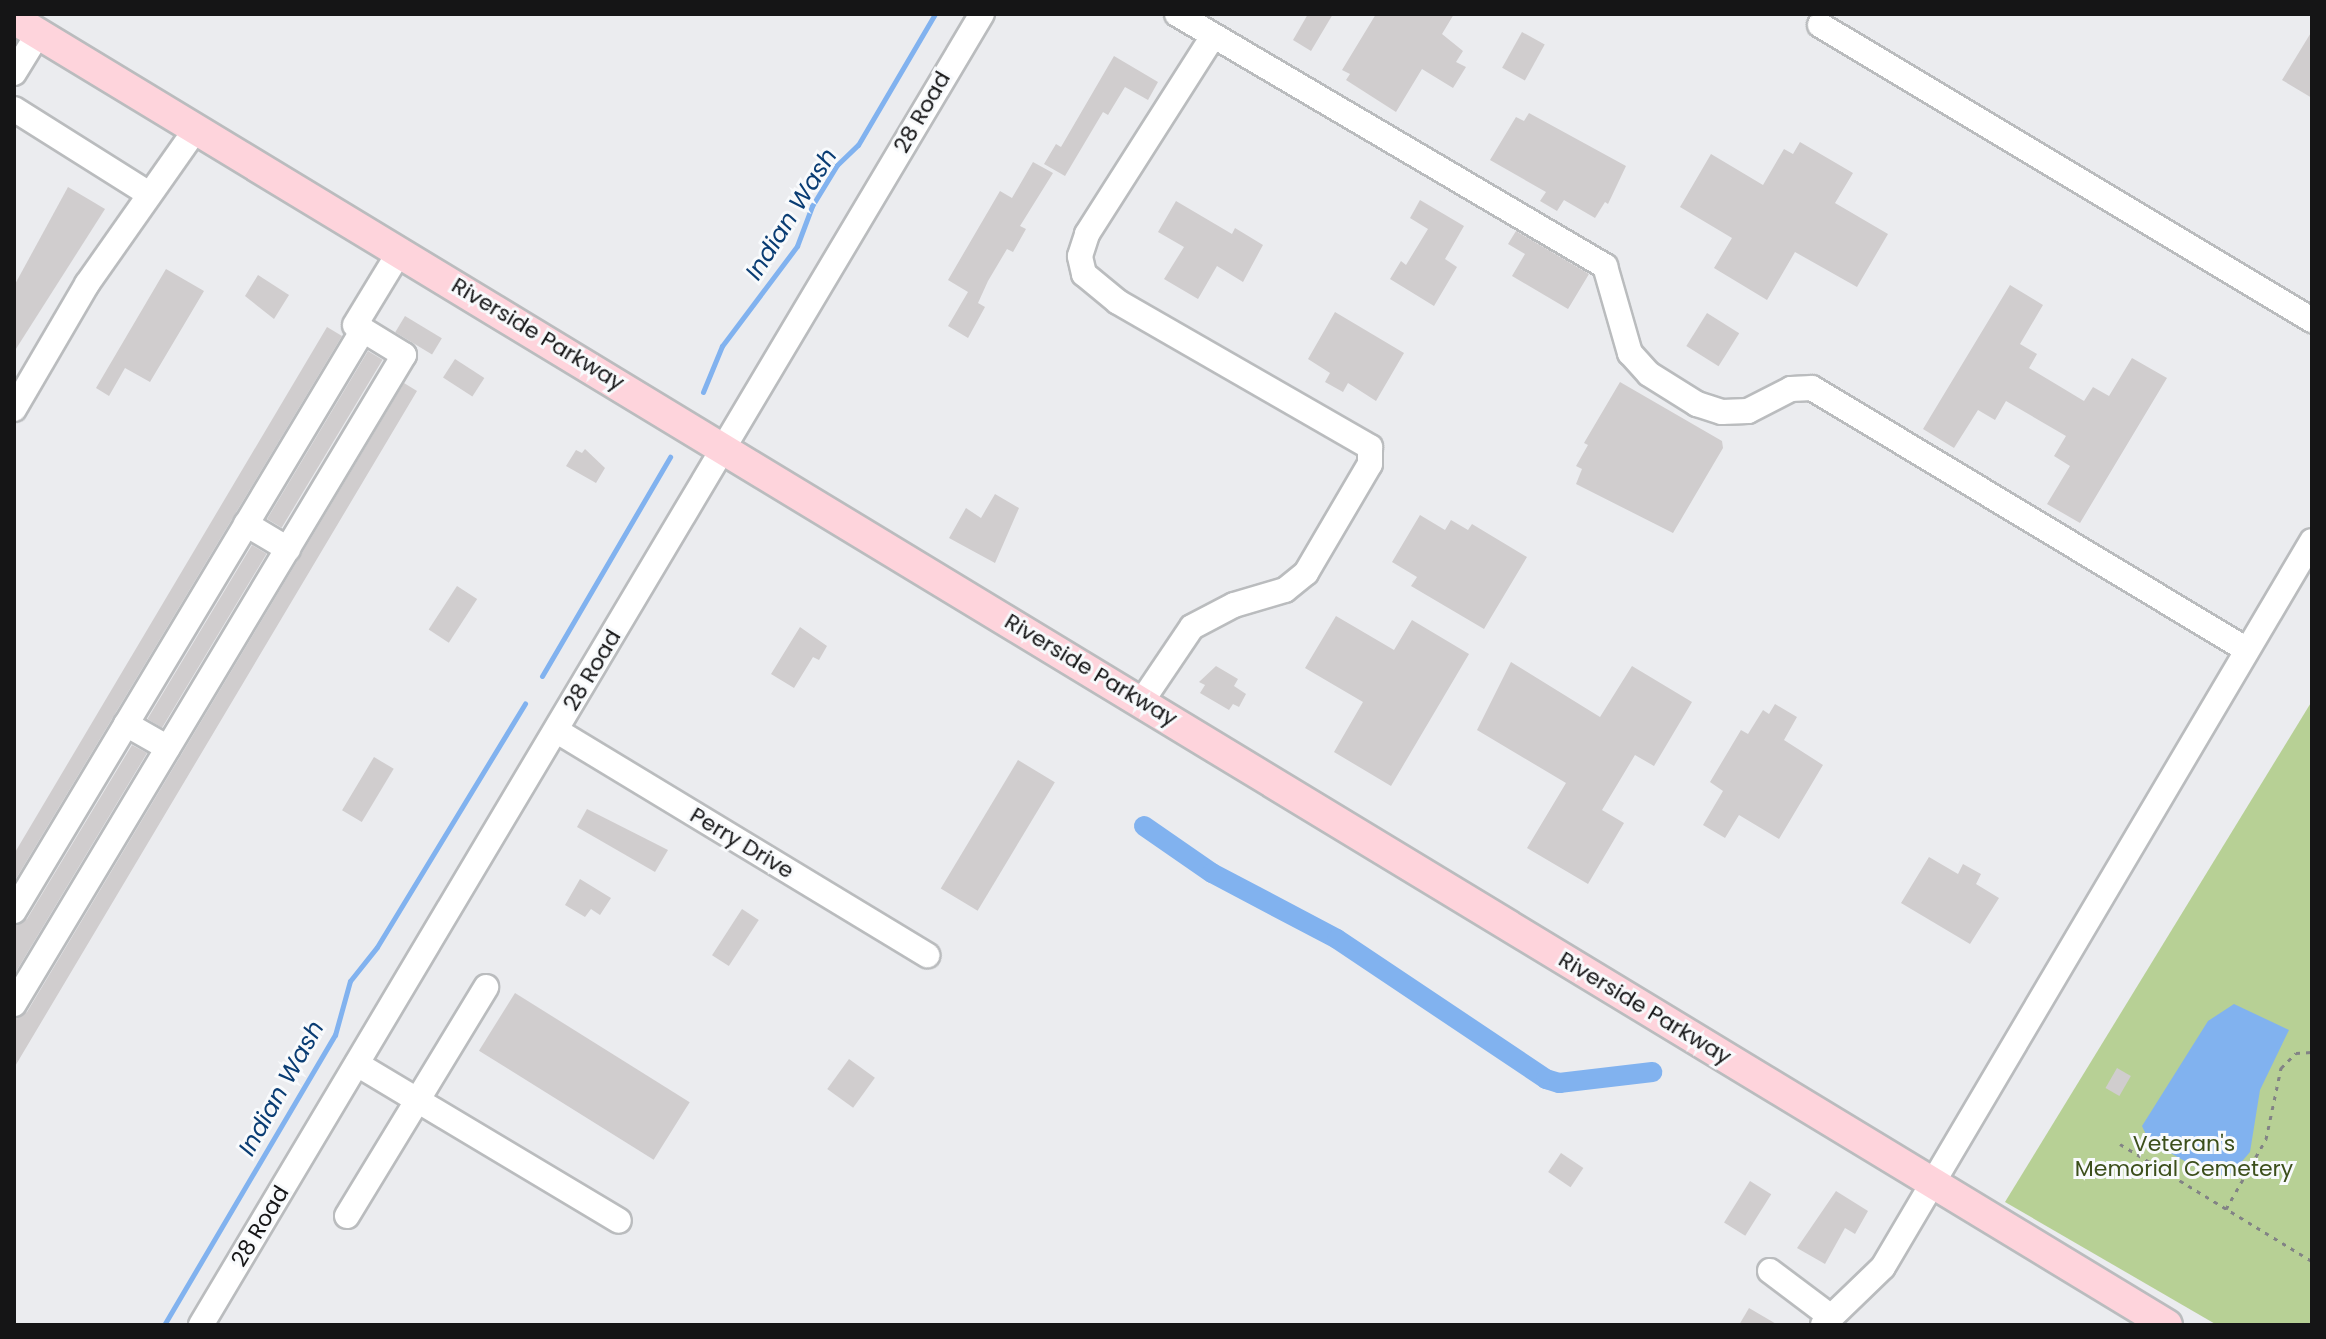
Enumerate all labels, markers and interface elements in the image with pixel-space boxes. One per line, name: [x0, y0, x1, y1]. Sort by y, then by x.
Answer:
street label: 28 Road: [888, 67, 956, 157]
water label: Indian Wash: [739, 143, 843, 285]
street label: Riverside Parkway: [447, 272, 629, 396]
street label: Riverside Parkway: [1000, 608, 1182, 732]
street label: 28 Road: [558, 625, 626, 715]
street label: Perry Drive: [685, 802, 799, 884]
street label: Riverside Parkway: [1554, 946, 1736, 1070]
water label: Indian Wash: [232, 1016, 330, 1160]
park label: Veteran's Memorial Cemetery: [2075, 1130, 2293, 1182]
street label: 28 Road: [226, 1181, 294, 1271]

